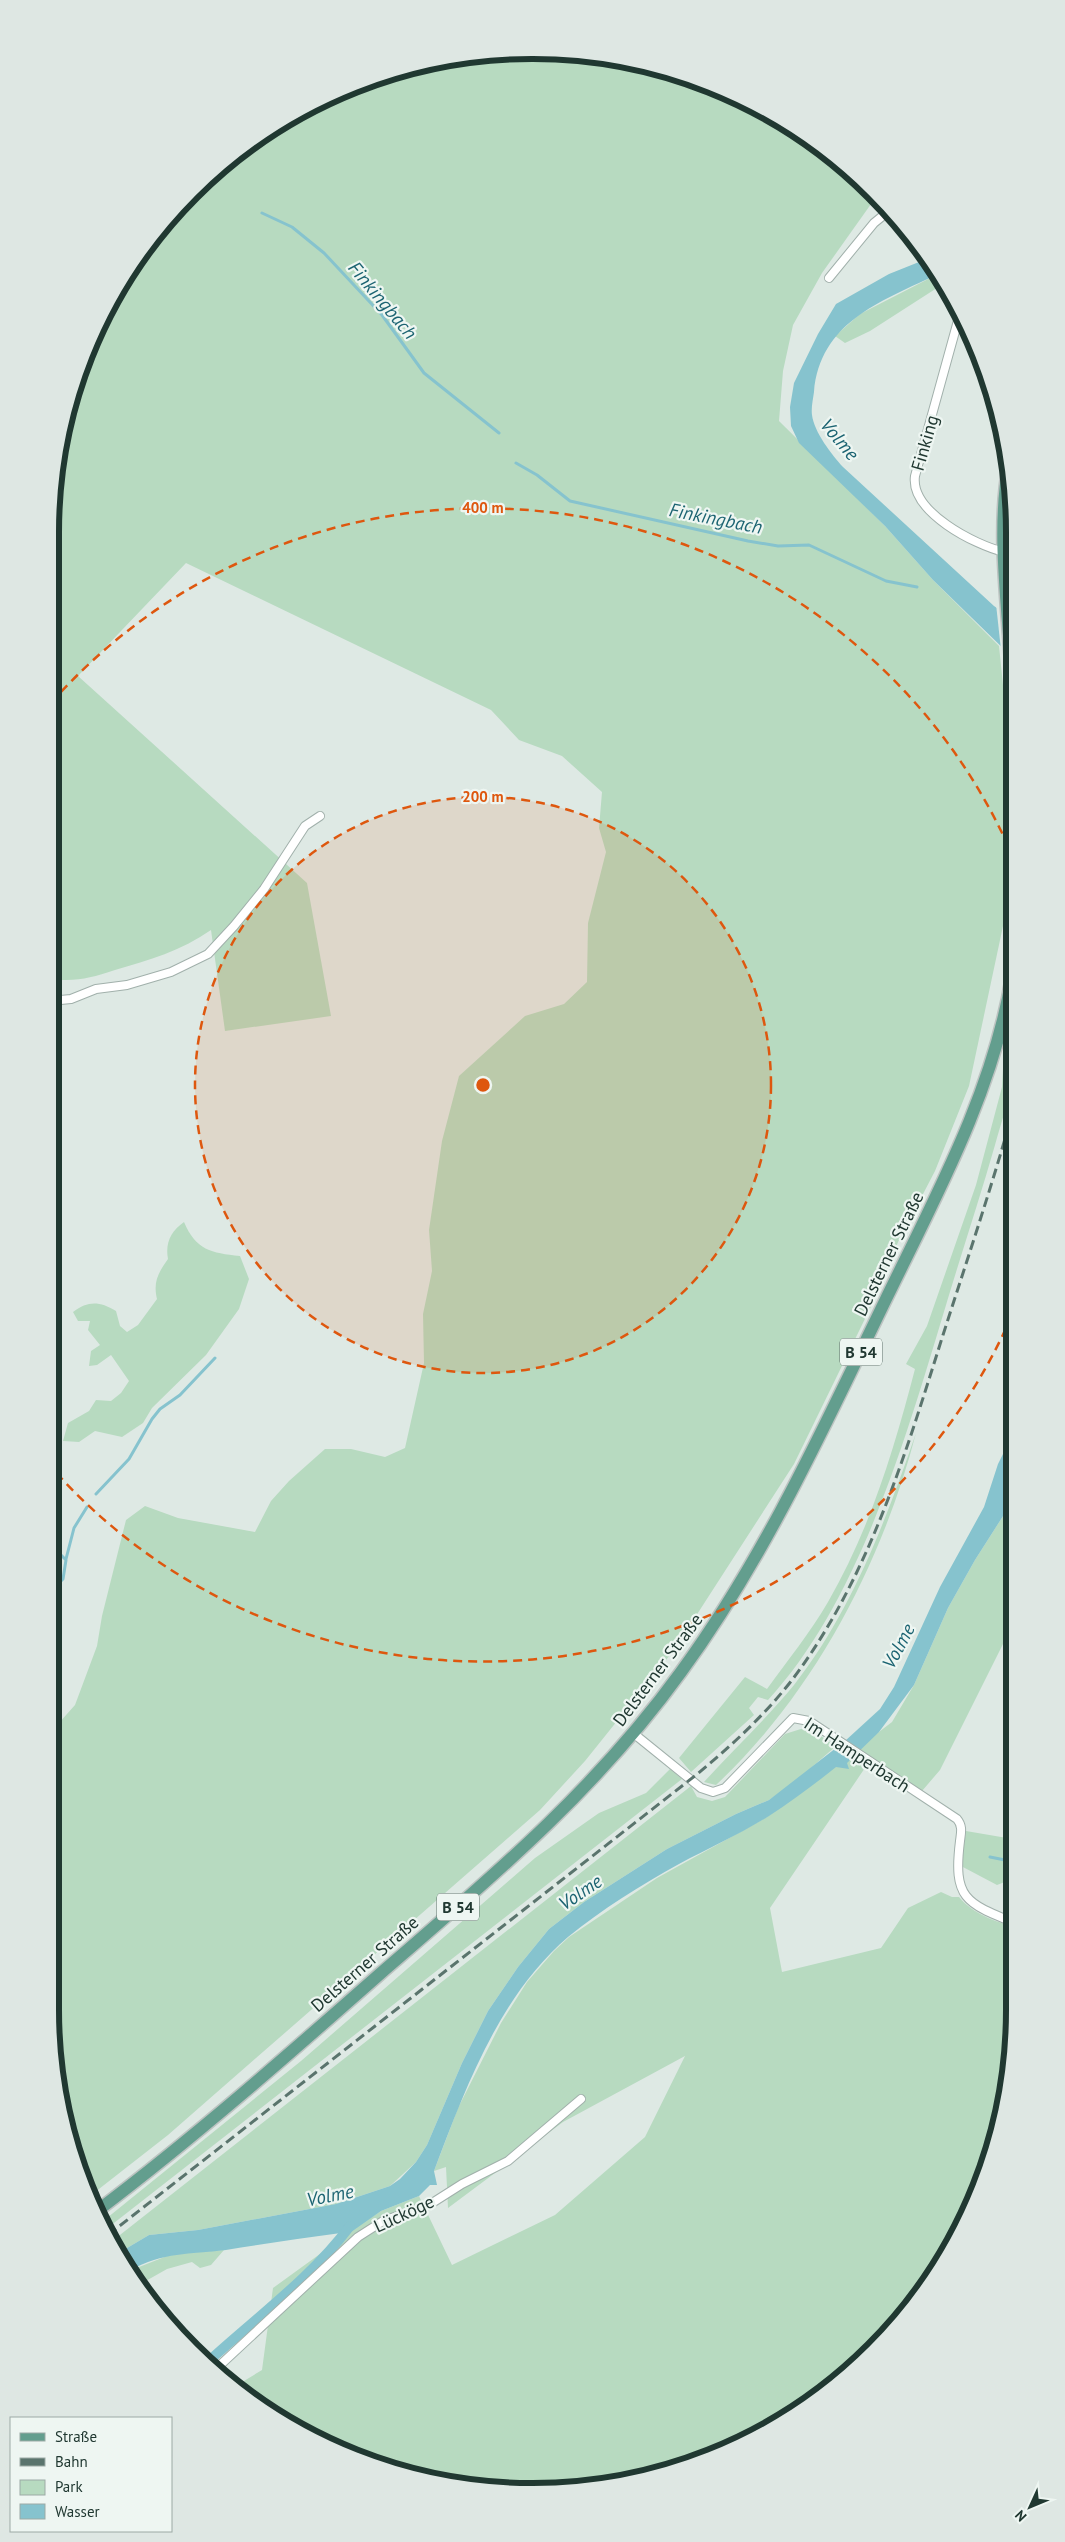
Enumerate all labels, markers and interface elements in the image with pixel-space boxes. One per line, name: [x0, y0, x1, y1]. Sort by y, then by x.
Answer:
water label: Finkingbach: [343, 256, 423, 344]
street label: Finking: [906, 412, 943, 473]
water label: Volme: [816, 413, 865, 465]
water label: Finkingbach: [667, 497, 765, 539]
text: 400 m: [462, 498, 504, 517]
text: 200 m: [462, 787, 504, 806]
centre of rings: [474, 1076, 492, 1094]
street label: Delsterner Straße: [849, 1188, 929, 1320]
road number: B 54: [840, 1338, 882, 1365]
street label: Delsterner Straße: [608, 1609, 708, 1731]
water label: Volme: [876, 1619, 920, 1673]
street label: Im Hamperbach: [800, 1712, 915, 1797]
water label: Volme: [554, 1869, 607, 1915]
road number: B 54: [437, 1894, 479, 1920]
street label: Delsterner Straße: [306, 1911, 423, 2017]
water label: Volme: [304, 2179, 356, 2211]
street label: Lücköge: [370, 2190, 438, 2237]
legend: [10, 2417, 172, 2532]
text: Straße: [55, 2427, 97, 2446]
text: Bahn: [55, 2452, 88, 2471]
text: Park: [55, 2477, 83, 2496]
north arrow: [1005, 2482, 1055, 2532]
text: Wasser: [55, 2502, 100, 2521]
text: N: [1011, 2506, 1030, 2526]

